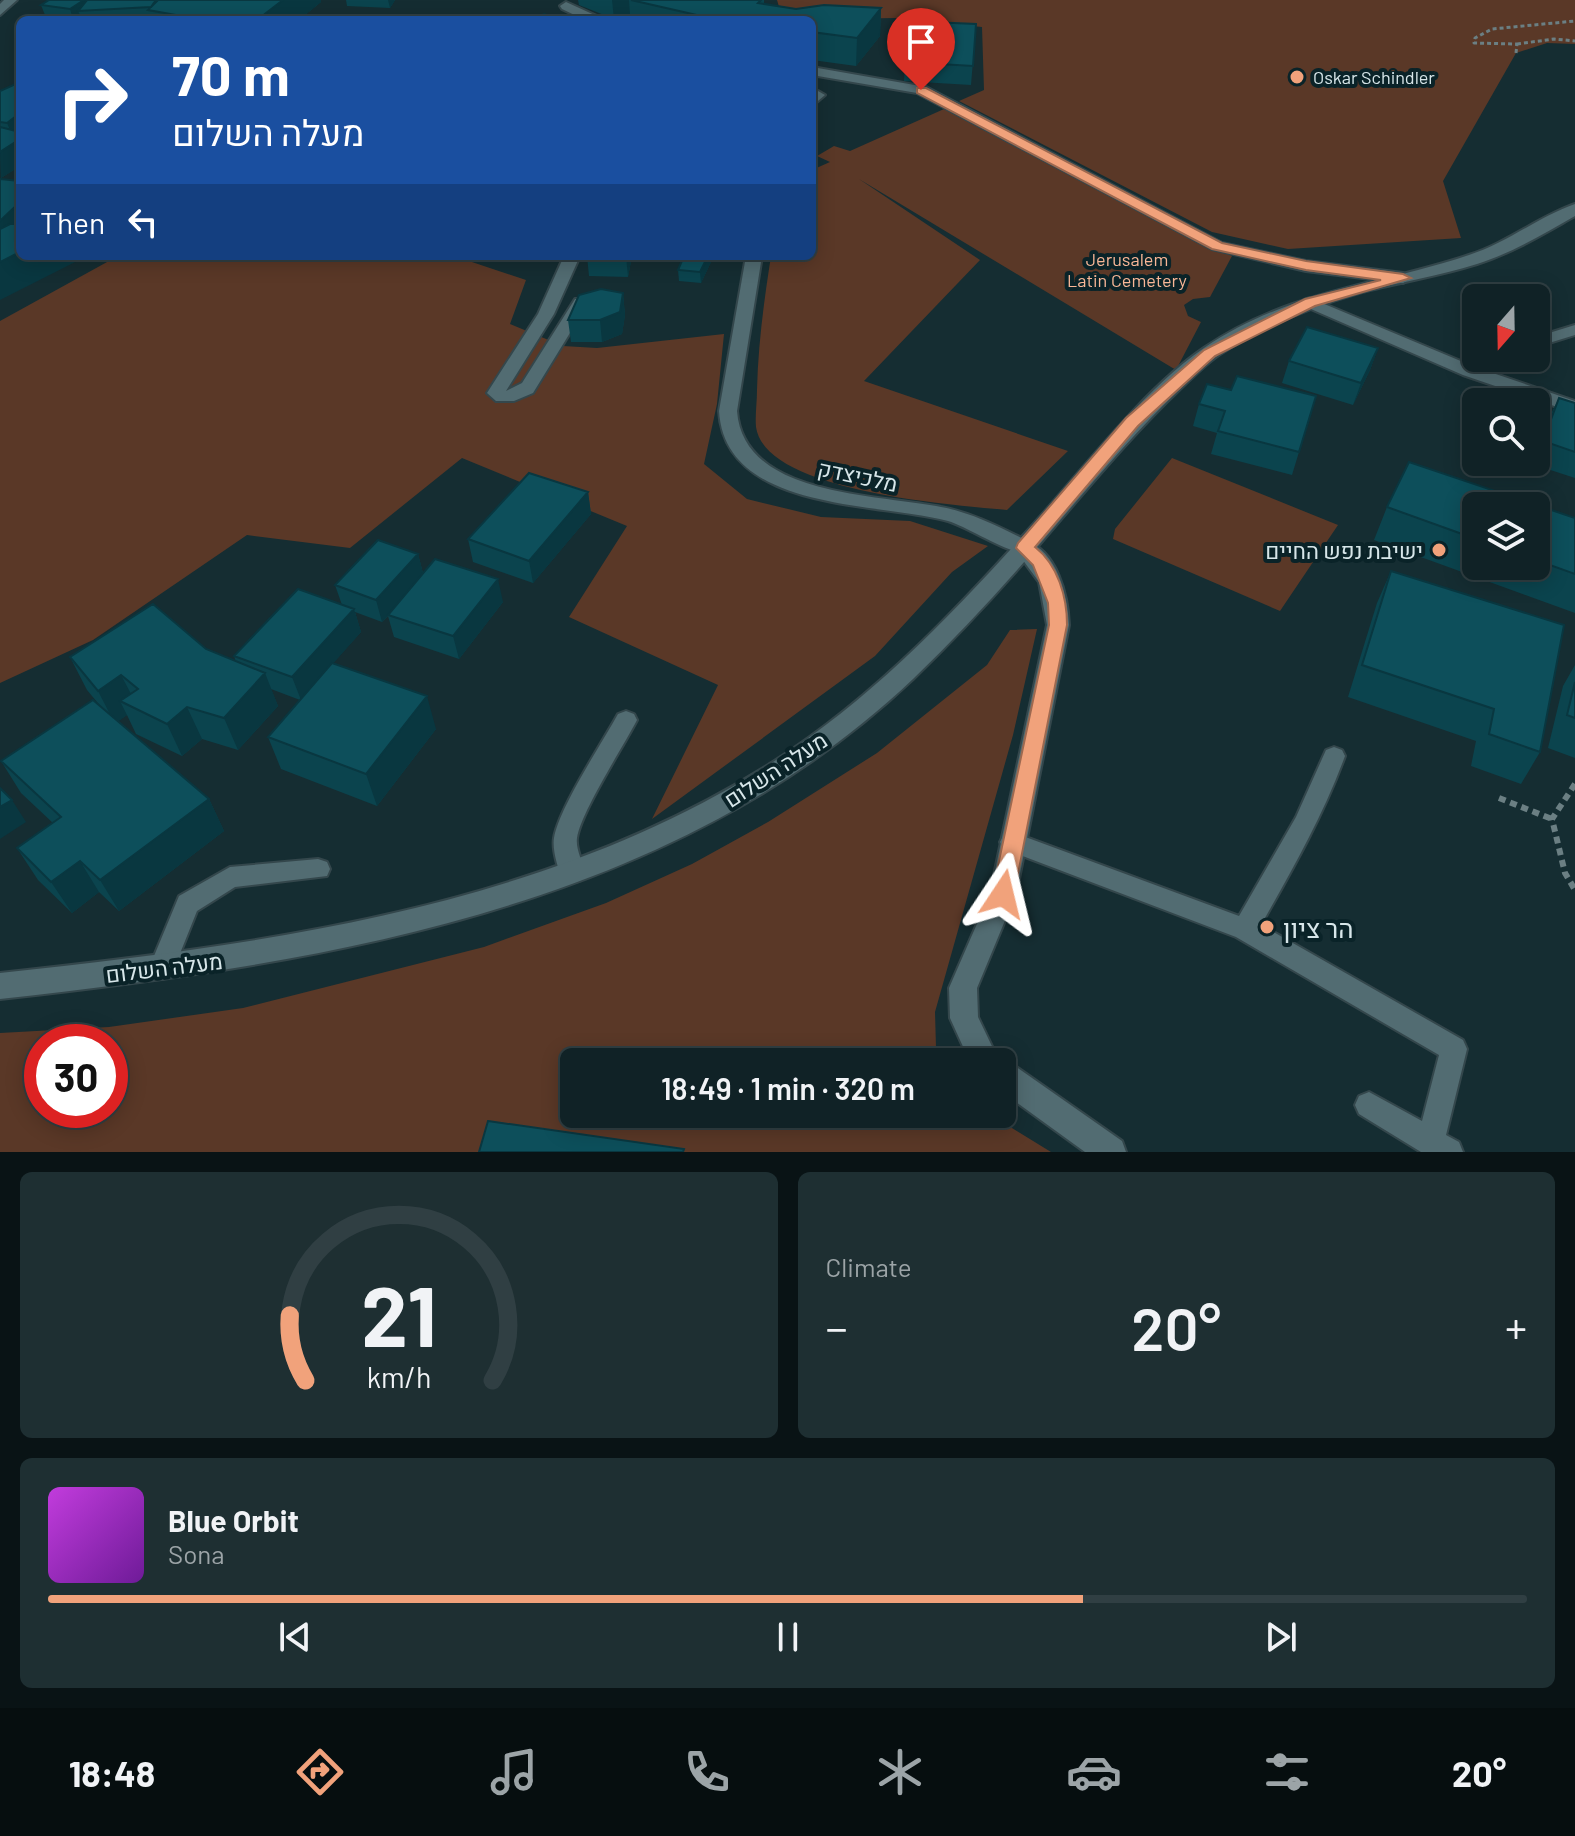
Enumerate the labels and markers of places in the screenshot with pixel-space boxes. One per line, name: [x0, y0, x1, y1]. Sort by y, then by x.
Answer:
pin: [887, 8, 955, 90]
place label: Oskar Schindler: [1313, 66, 1435, 88]
marker: Oskar Schindler: [1288, 68, 1306, 86]
place label: ישיבת נפש החיים: [1265, 537, 1423, 563]
marker: ישיבת נפש החיים: [1430, 541, 1448, 559]
place label: הר ציון: [1283, 912, 1353, 943]
marker: הר ציון: [1258, 918, 1276, 936]

